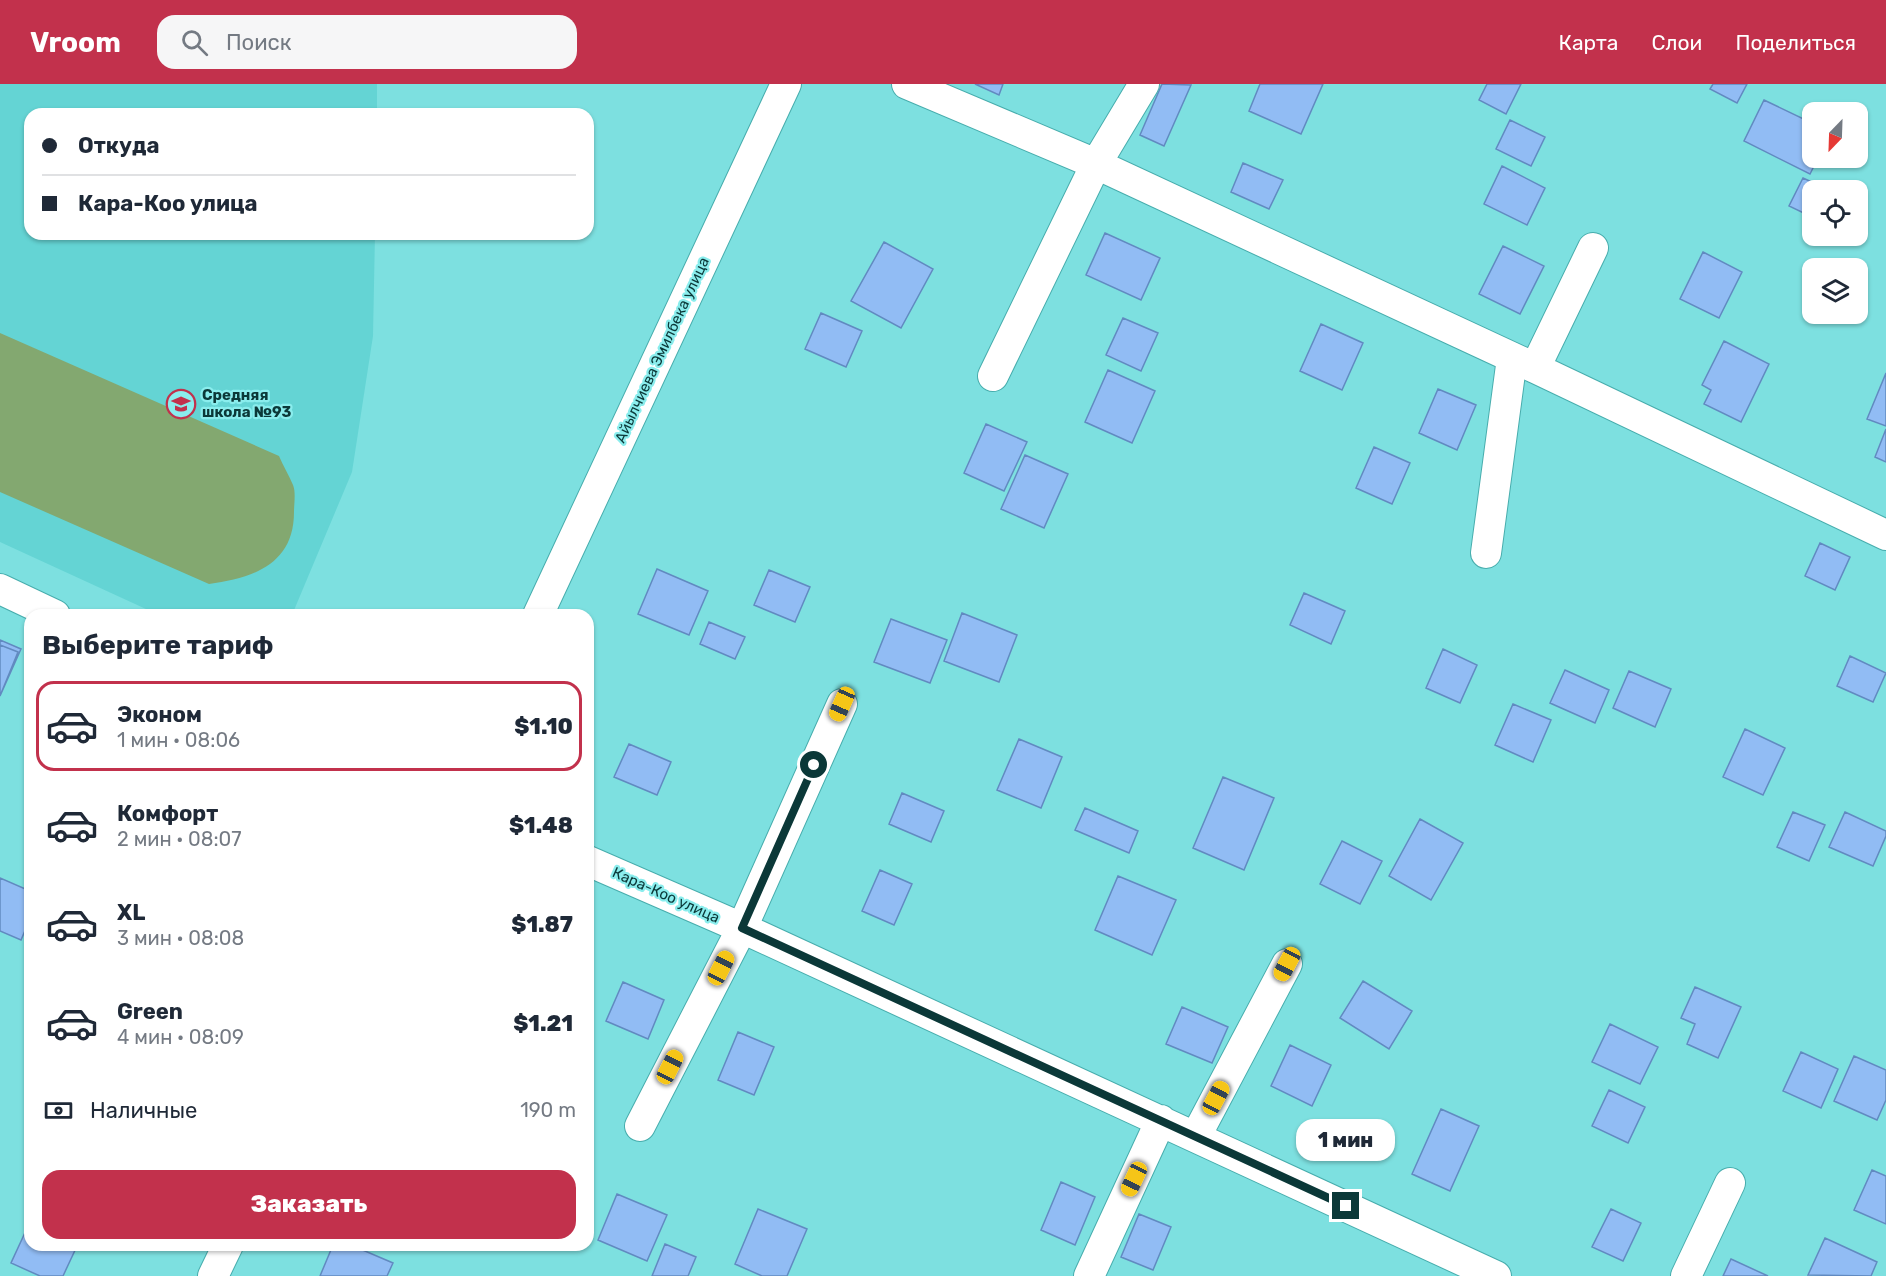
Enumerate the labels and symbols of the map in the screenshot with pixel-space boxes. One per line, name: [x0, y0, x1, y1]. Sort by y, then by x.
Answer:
north arrow: [1802, 102, 1868, 168]
street label: Айылчиева Эмилбека улица: [611, 254, 713, 446]
place label: Средняя школа №93: [202, 386, 292, 421]
school or university icon: Средняя школа №93: [165, 388, 197, 420]
car: [826, 684, 858, 724]
route start: [800, 751, 827, 778]
street label: Кара-Коо улица: [610, 863, 722, 927]
car: [1271, 944, 1303, 984]
car: [705, 948, 737, 988]
car: [654, 1047, 686, 1087]
car: [1200, 1078, 1232, 1118]
callout: 1 мин: [1296, 1119, 1396, 1161]
car: [1118, 1159, 1150, 1199]
route end: [1332, 1192, 1359, 1219]

